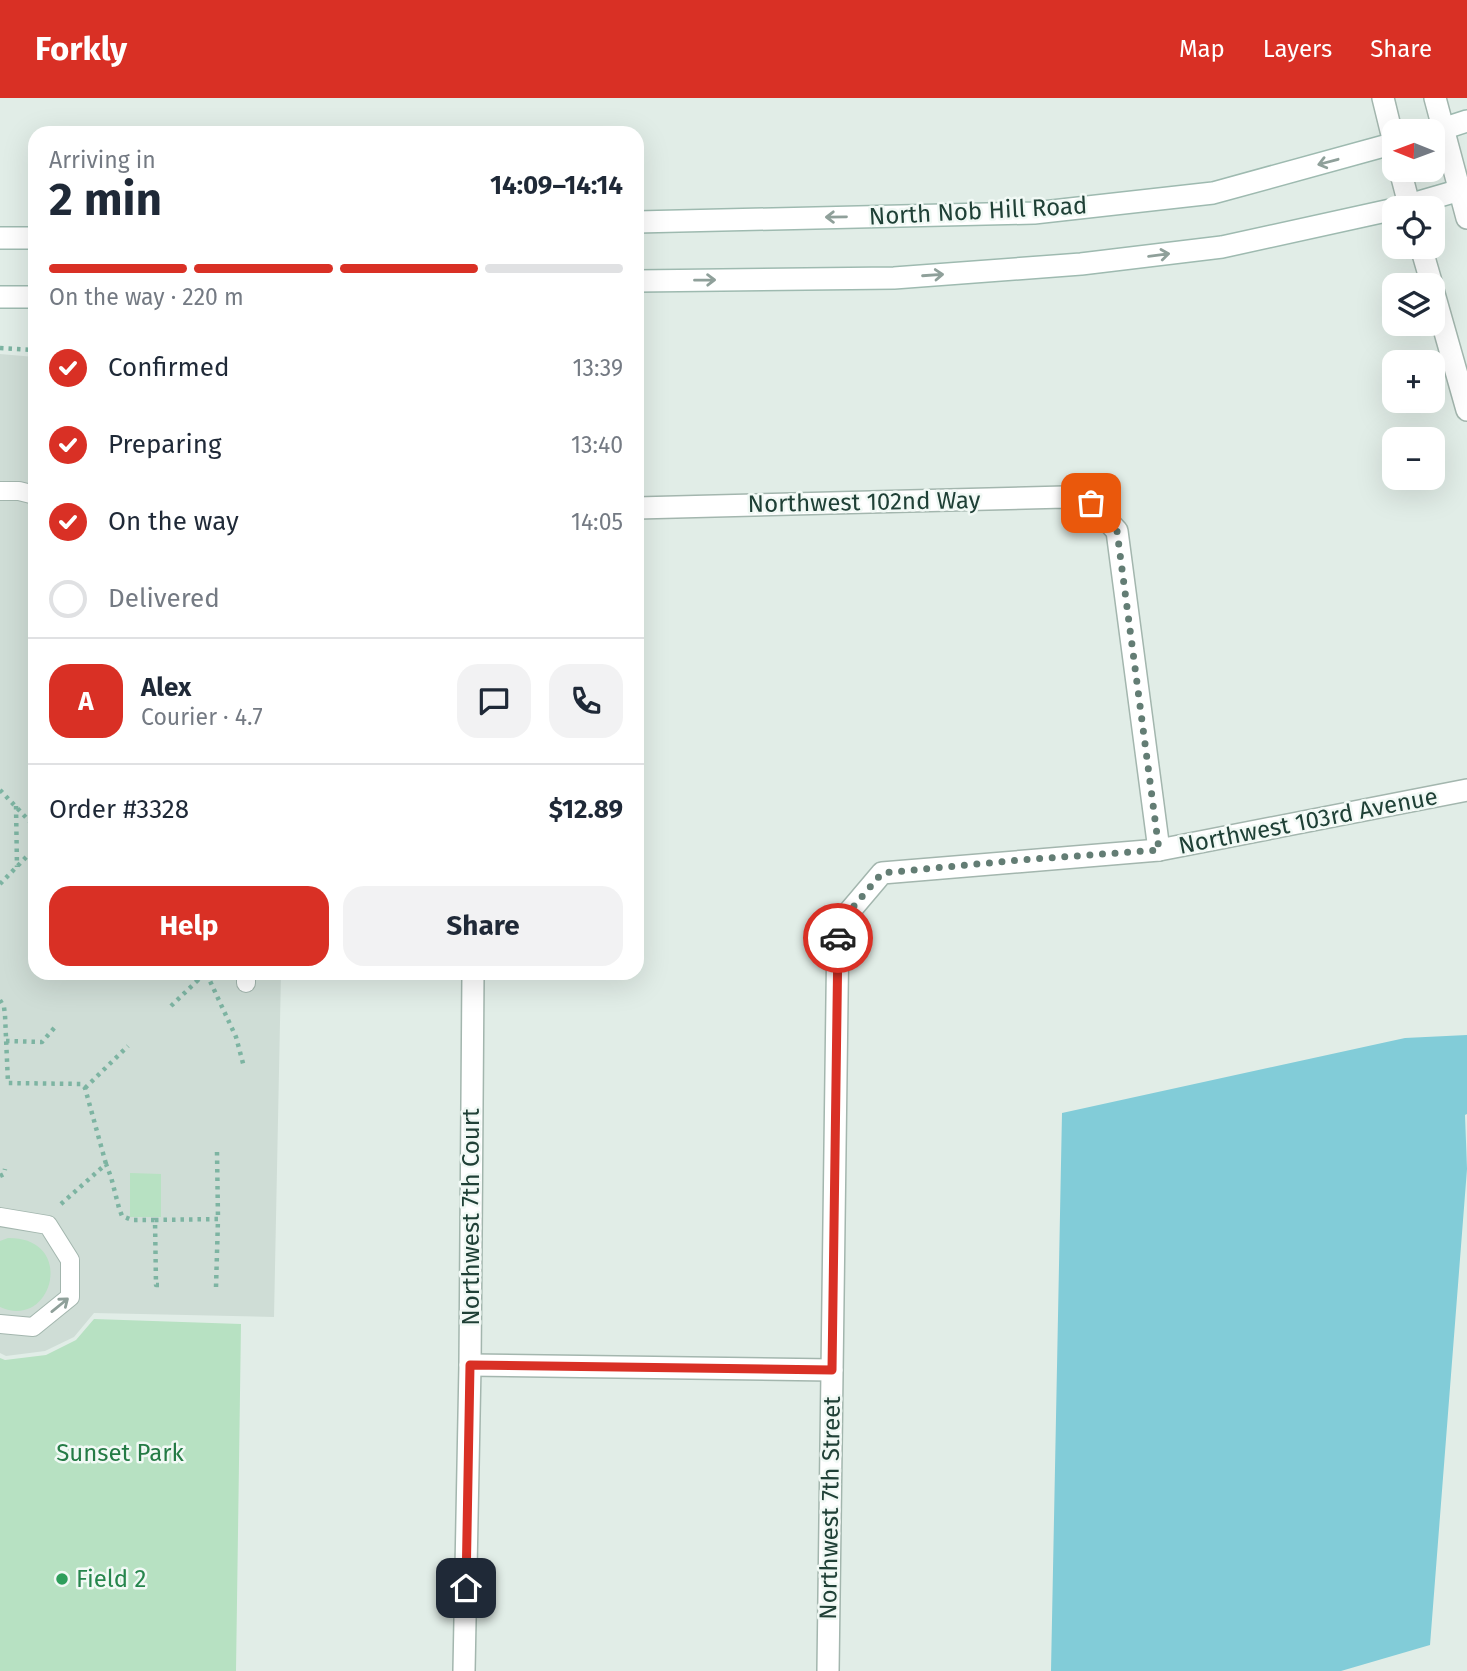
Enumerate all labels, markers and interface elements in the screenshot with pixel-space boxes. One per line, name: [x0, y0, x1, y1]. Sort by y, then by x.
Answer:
text: Forkly: [35, 29, 127, 69]
text: Map: [1179, 35, 1225, 63]
text: Layers: [1263, 35, 1332, 63]
text: Share: [1370, 35, 1432, 63]
north arrow: [1382, 119, 1446, 182]
map controls: [1382, 119, 1445, 490]
text: Arriving in: [49, 146, 156, 174]
one-way arrow: [1317, 156, 1339, 169]
text: 14:09–14:14: [490, 170, 623, 201]
text: 2 min: [49, 172, 162, 227]
street label: North Nob Hill Road: [868, 191, 1088, 231]
button: locate: [1382, 196, 1445, 259]
one-way arrow: [825, 210, 848, 224]
one-way arrow: [1147, 248, 1170, 261]
one-way arrow: [921, 268, 943, 281]
one-way arrow: [693, 273, 716, 287]
button: layers: [1382, 273, 1445, 336]
text: On the way · 220 m: [49, 283, 244, 311]
icon: check: [49, 349, 87, 387]
button: +: [1382, 350, 1445, 413]
text: Confirmed: [108, 352, 229, 383]
text: 13:39: [573, 354, 623, 382]
icon: check: [49, 426, 87, 464]
button: −: [1382, 427, 1445, 490]
text: Preparing: [108, 429, 221, 460]
text: 13:40: [571, 431, 623, 459]
pin: [1061, 473, 1121, 533]
icon: bag: [1072, 484, 1110, 522]
street label: Northwest 102nd Way: [747, 486, 981, 518]
icon: check: [49, 503, 87, 541]
text: On the way: [108, 506, 239, 537]
text: 14:05: [571, 508, 623, 536]
text: Delivered: [108, 583, 220, 614]
button: chat: [457, 664, 531, 738]
button: phone: [549, 664, 623, 738]
text: Alex: [141, 672, 191, 703]
text: A: [78, 686, 94, 717]
text: Courier · 4.7: [141, 703, 263, 731]
street label: Northwest 103rd Avenue: [1176, 782, 1440, 860]
text: Order #3328: [49, 794, 189, 825]
text: $12.89: [549, 794, 623, 825]
button: Help: [49, 886, 329, 966]
button: Share: [343, 886, 623, 966]
courier: [803, 903, 873, 973]
icon: car: [819, 919, 857, 957]
street label: Northwest 7th Court: [457, 1108, 485, 1326]
one-way arrow: [51, 1297, 69, 1313]
street label: Northwest 7th Street: [814, 1396, 846, 1620]
park label: Sunset Park: [56, 1439, 185, 1467]
pin: [436, 1558, 496, 1618]
place label: Field 2: [76, 1565, 146, 1593]
icon: home: [447, 1569, 485, 1607]
marker: Field 2: [54, 1571, 70, 1587]

